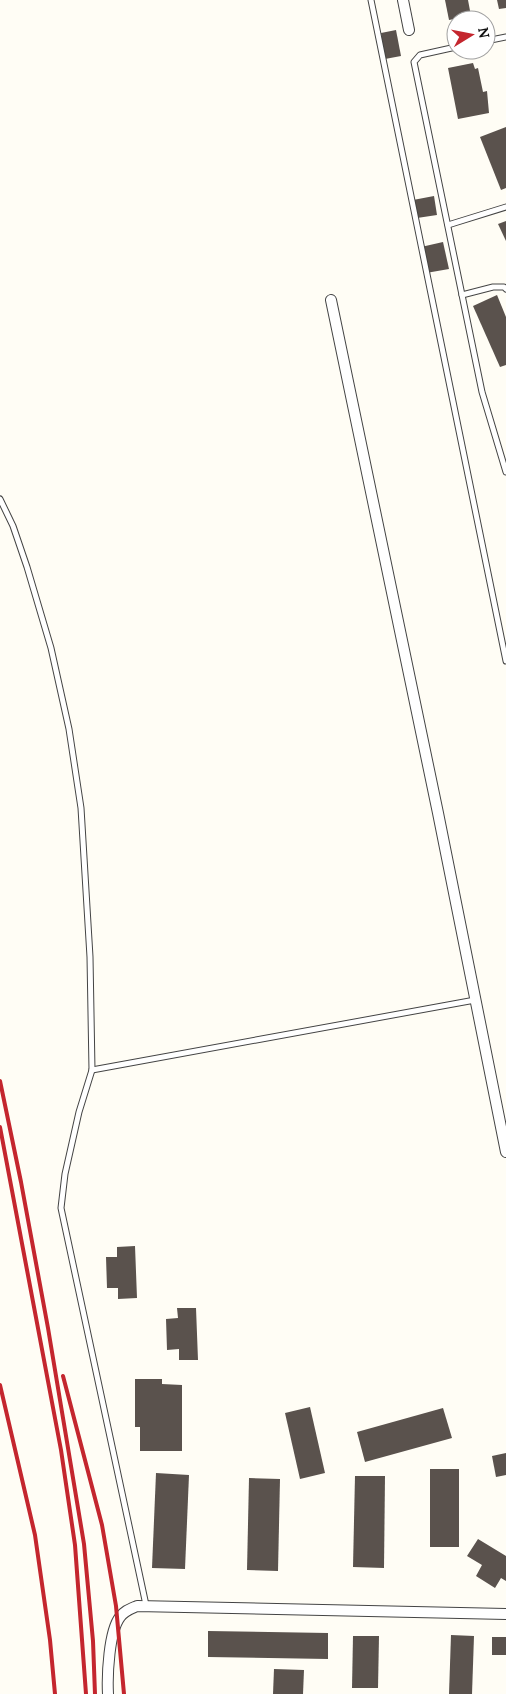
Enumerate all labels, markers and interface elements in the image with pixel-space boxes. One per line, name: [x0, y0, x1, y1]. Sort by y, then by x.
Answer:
north arrow: [446, 10, 496, 60]
text: N: [474, 26, 494, 40]

